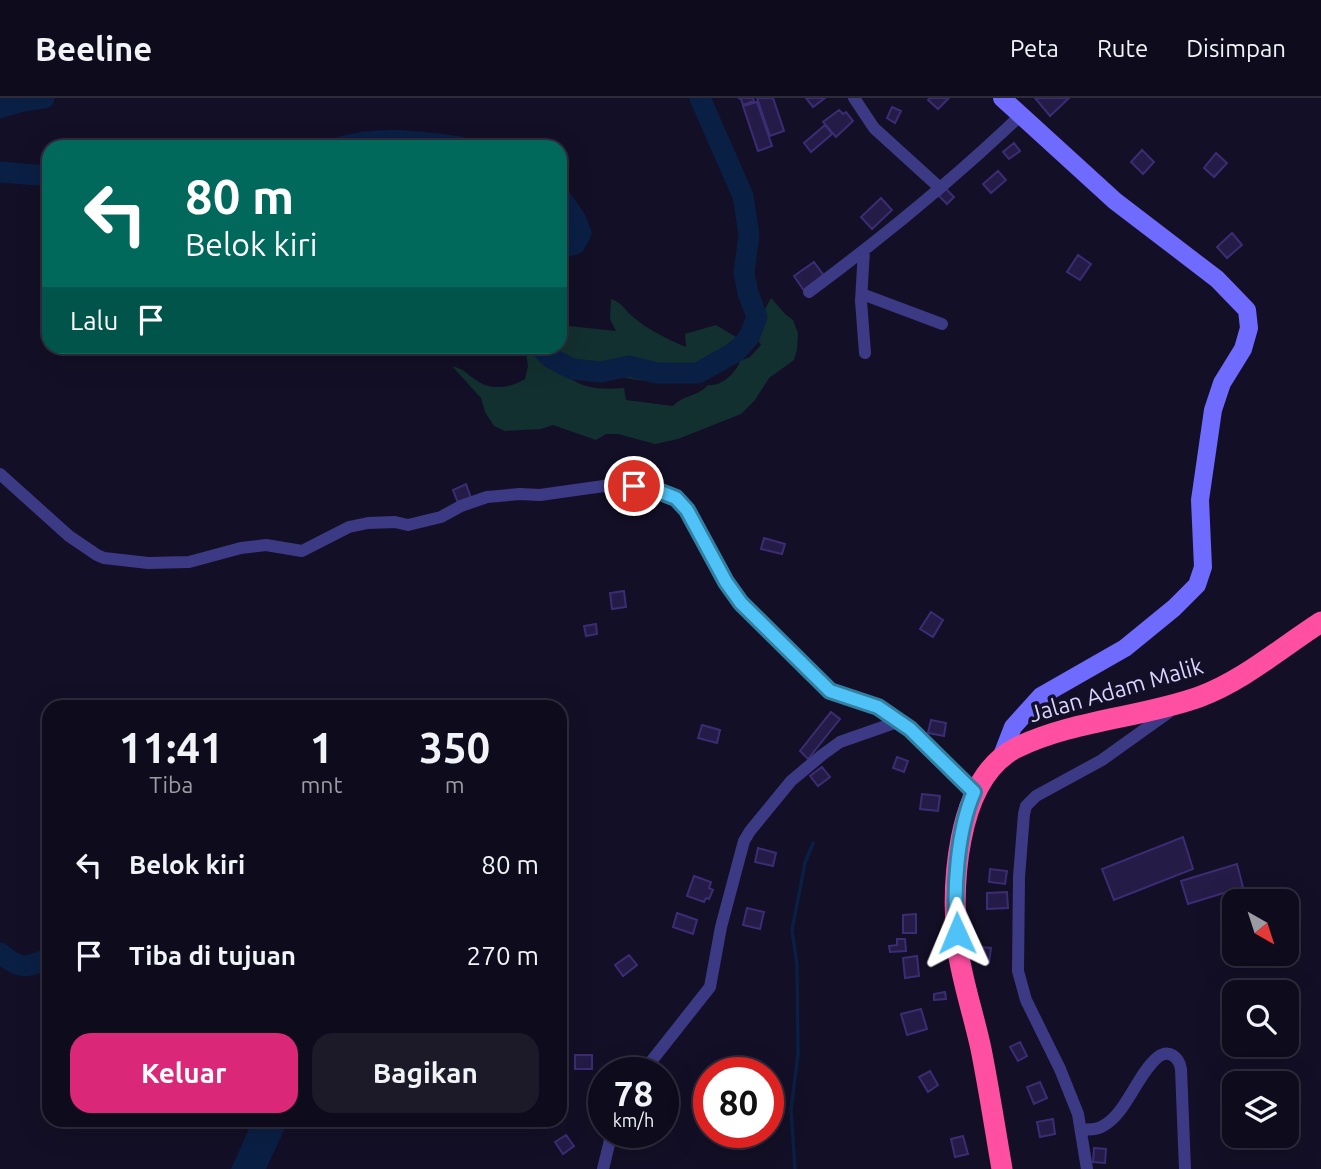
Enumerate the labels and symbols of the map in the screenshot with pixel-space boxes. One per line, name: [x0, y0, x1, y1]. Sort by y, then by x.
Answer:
pin: [604, 456, 664, 516]
street label: Jalan Adam Malik: [1026, 653, 1206, 726]
north arrow: [1222, 889, 1298, 966]
position arrow: [920, 896, 994, 970]
speed limit sign: 80: [693, 1057, 784, 1148]

